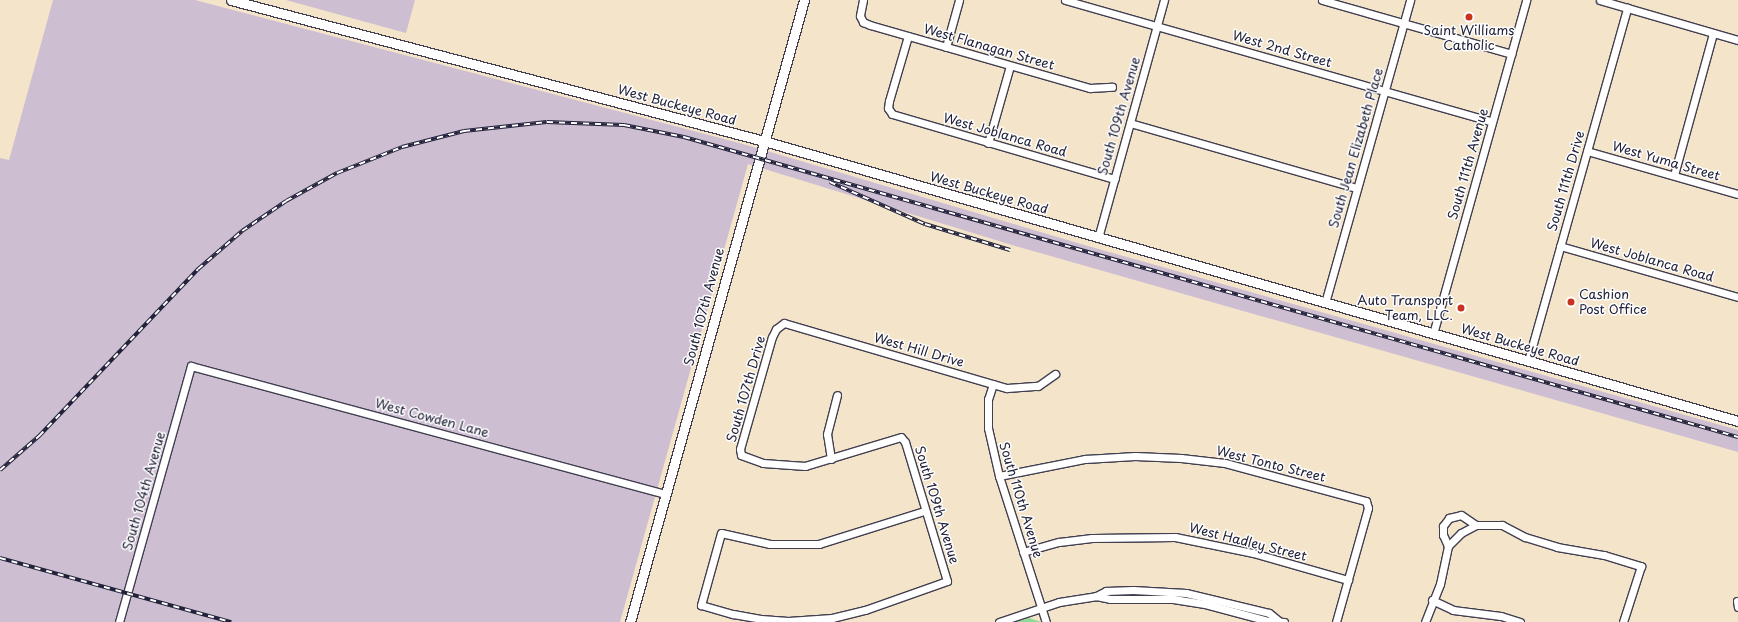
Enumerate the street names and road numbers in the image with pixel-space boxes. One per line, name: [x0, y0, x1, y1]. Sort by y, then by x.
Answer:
street label: West Flanagan Street: [921, 21, 1057, 73]
street label: West 2nd Street: [1231, 27, 1333, 71]
street label: South 109th Avenue: [1094, 54, 1144, 178]
street label: South Jean Elizabeth Place: [1325, 65, 1387, 231]
street label: West Buckeye Road: [616, 82, 738, 128]
street label: South 111th Avenue: [1444, 105, 1492, 223]
street label: West Joblanca Road: [942, 110, 1068, 160]
street label: South 111th Drive: [1544, 128, 1588, 234]
street label: West Yuma Street: [1610, 138, 1722, 184]
street label: West Buckeye Road: [928, 169, 1050, 217]
street label: West Joblanca Road: [1589, 235, 1715, 285]
street label: South 107th Avenue: [681, 246, 727, 368]
street label: West Buckeye Road: [1459, 321, 1581, 369]
street label: West Hill Drive: [872, 330, 966, 370]
street label: South 107th Drive: [723, 333, 769, 445]
street label: West Cowden Lane: [373, 395, 491, 441]
street label: South 104th Avenue: [119, 429, 169, 553]
street label: South 110th Avenue: [996, 440, 1046, 560]
street label: West Tonto Street: [1215, 443, 1327, 485]
street label: South 109th Avenue: [911, 444, 963, 566]
street label: West Hadley Street: [1187, 520, 1309, 564]

